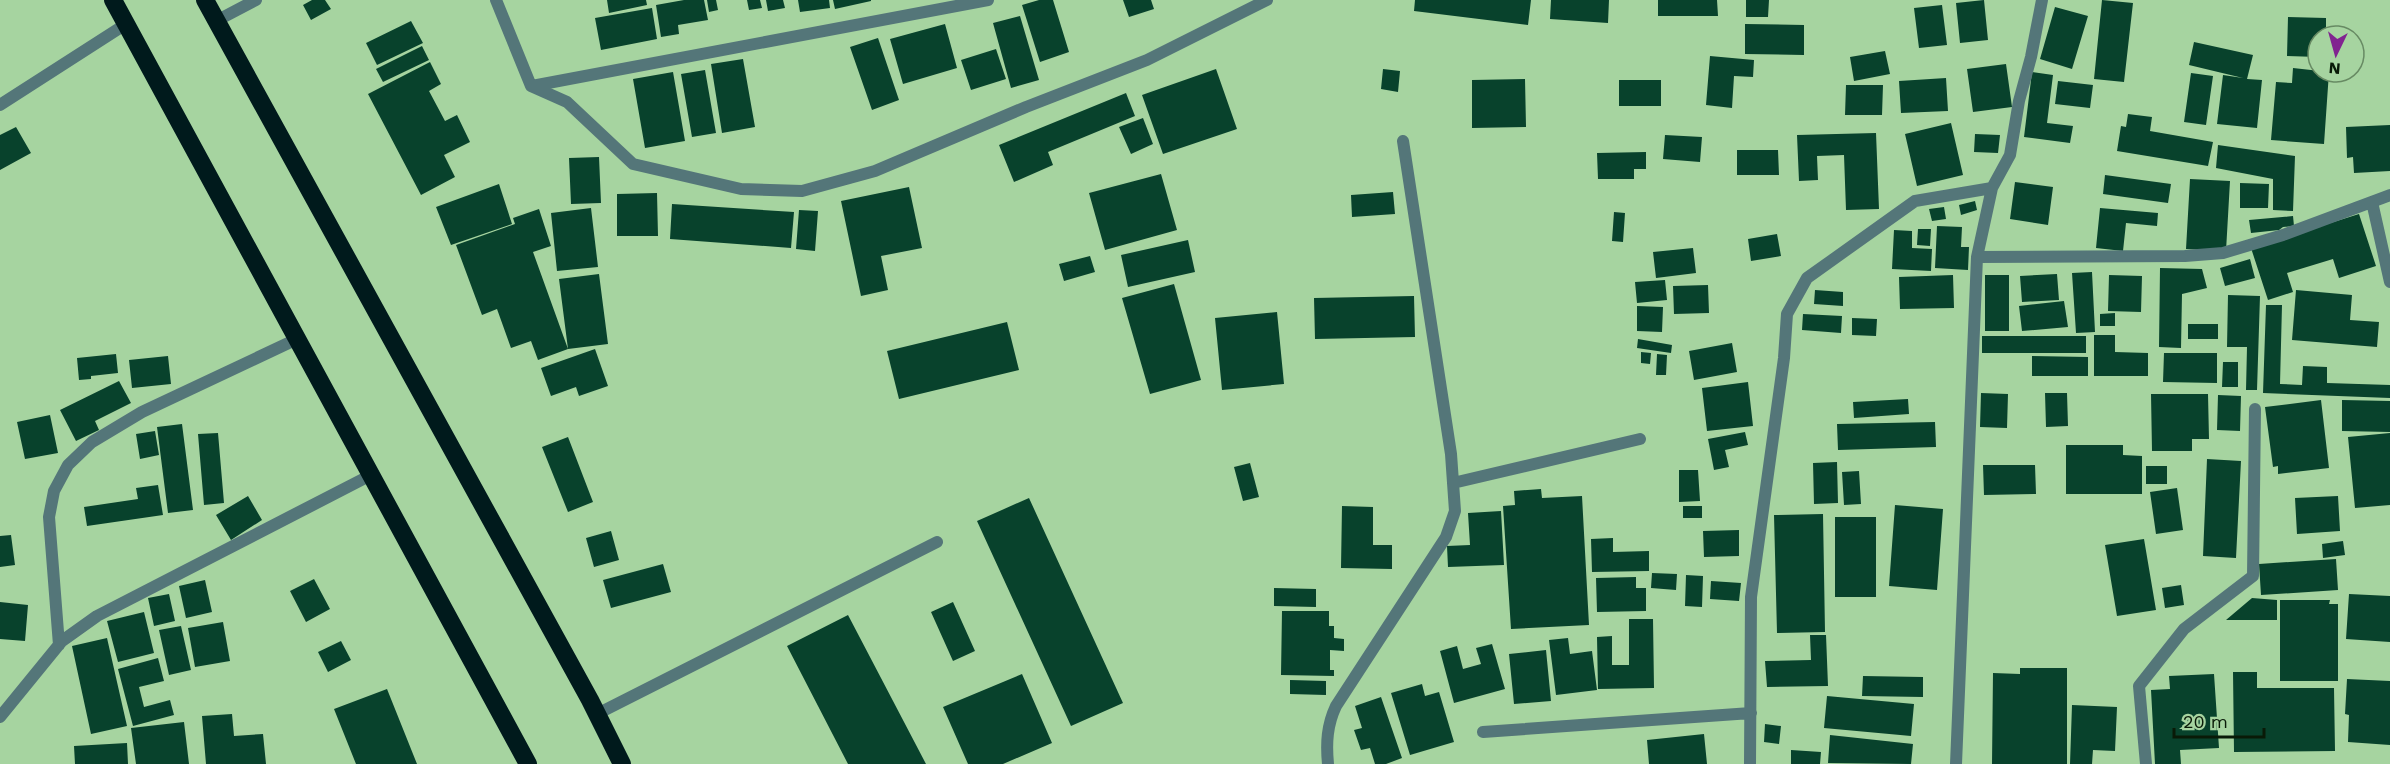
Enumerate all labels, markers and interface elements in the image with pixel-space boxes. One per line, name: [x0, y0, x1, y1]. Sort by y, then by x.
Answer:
north arrow: [2306, 24, 2366, 84]
text: N: [2328, 58, 2341, 78]
scale bar: [2174, 701, 2264, 739]
text: 20 m: [2183, 711, 2228, 732]

